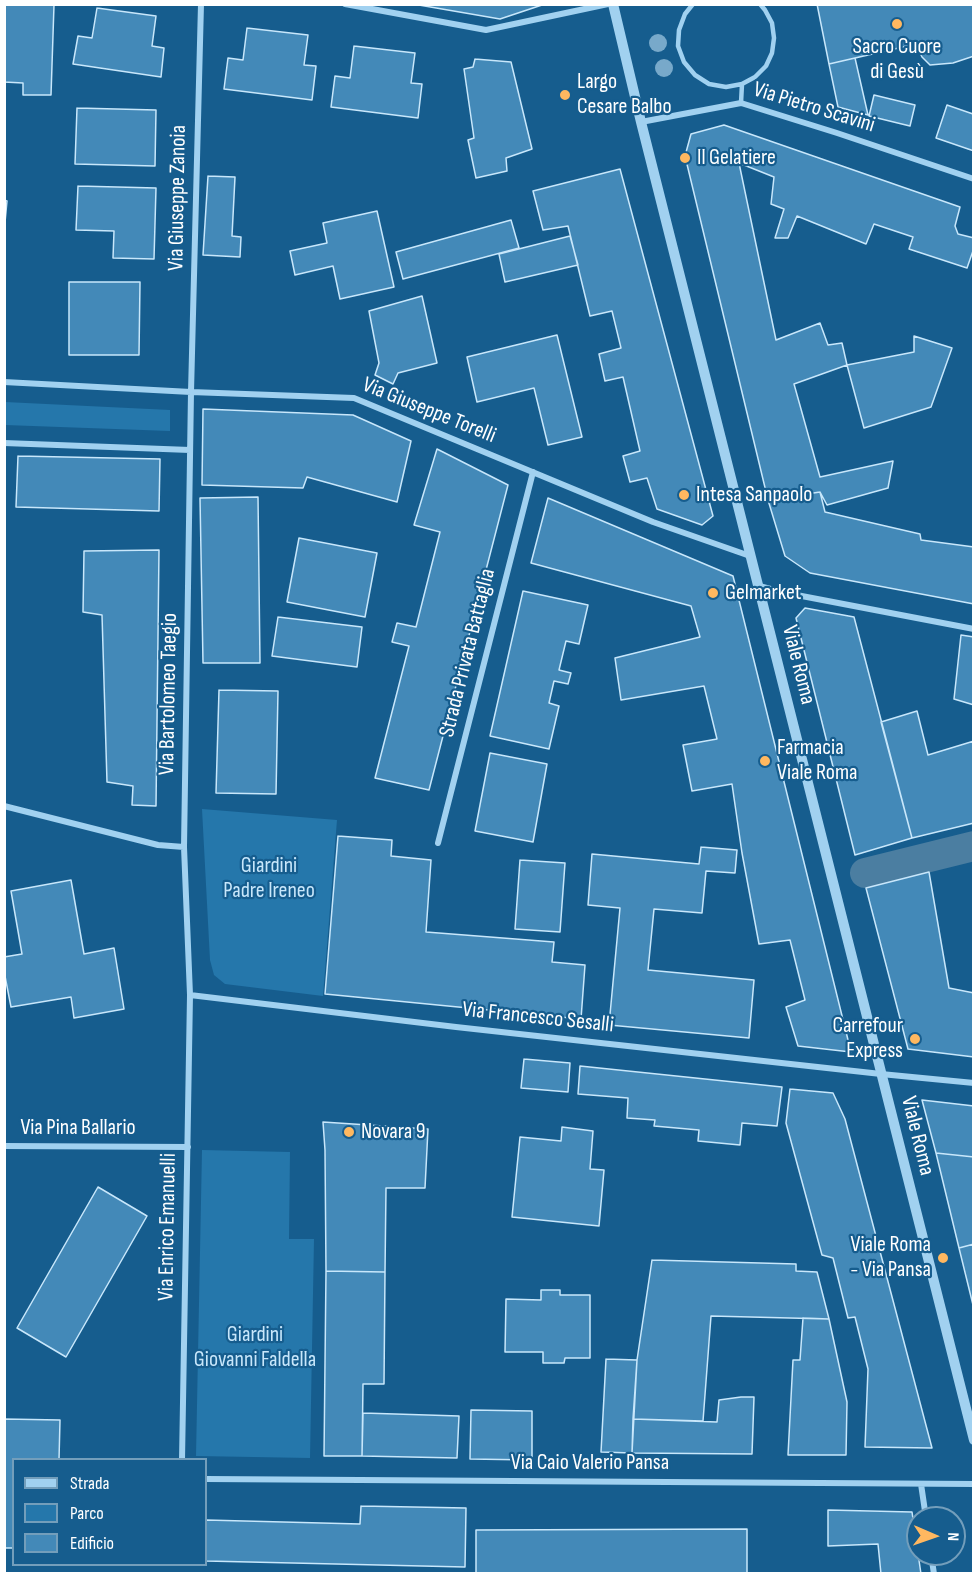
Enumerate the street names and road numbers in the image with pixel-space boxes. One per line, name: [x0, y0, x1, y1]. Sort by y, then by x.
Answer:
street label: Via Pietro Scavini: [750, 77, 878, 139]
street label: Via Giuseppe Zanoia: [164, 125, 192, 271]
street label: Via Giuseppe Torelli: [358, 372, 500, 450]
street label: Strada Privata Battaglia: [434, 566, 502, 740]
street label: Via Bartolomeo Taegio: [154, 613, 184, 775]
street label: Viale Roma: [775, 623, 821, 707]
street label: Via Francesco Sesalli: [461, 997, 615, 1039]
street label: Viale Roma: [894, 1094, 940, 1178]
street label: Via Pina Ballario: [20, 1115, 136, 1141]
street label: Via Enrico Emanuelli: [154, 1153, 182, 1301]
street label: Via Caio Valerio Pansa: [511, 1450, 669, 1476]

